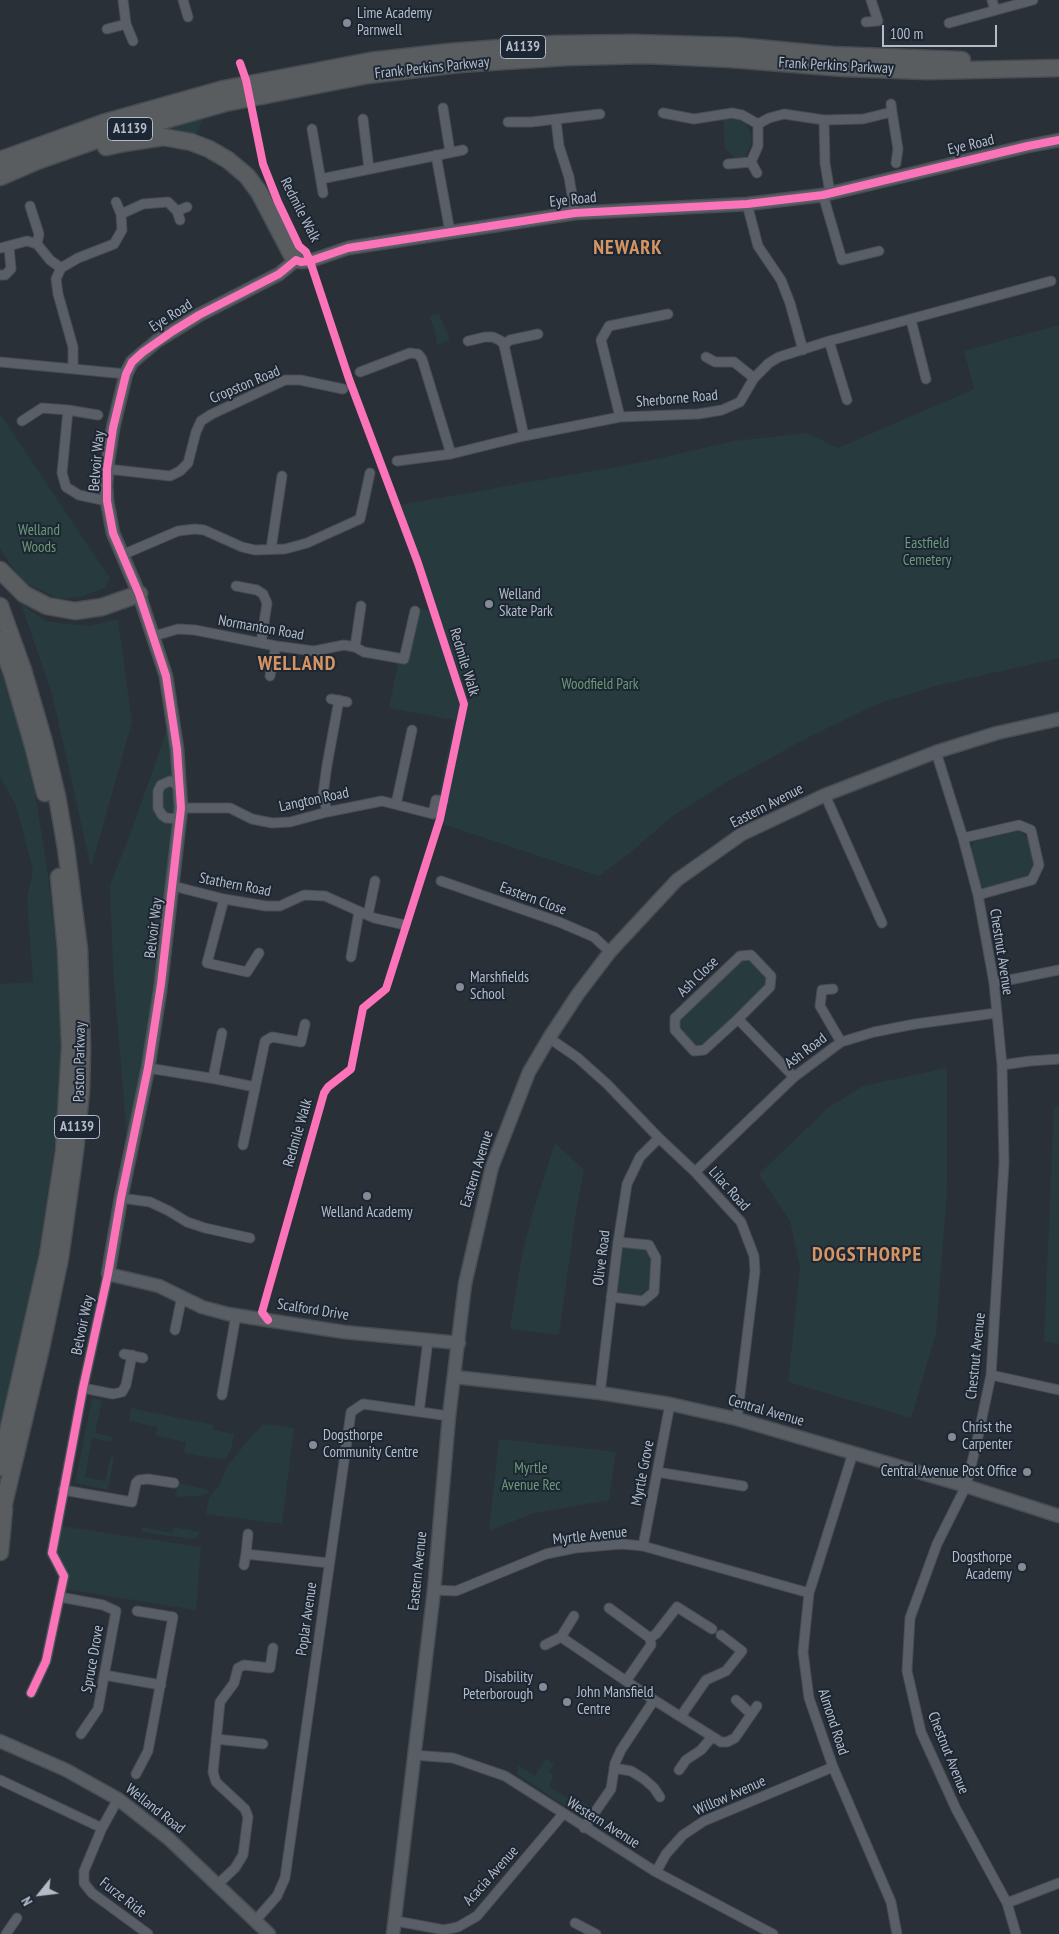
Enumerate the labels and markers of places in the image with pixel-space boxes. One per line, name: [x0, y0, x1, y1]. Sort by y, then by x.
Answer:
place label: Lime Academy Parnwell: [357, 5, 432, 40]
marker: Lime Academy Parnwell: [341, 17, 353, 29]
place label: Welland Skate Park: [499, 586, 553, 621]
marker: Welland Skate Park: [483, 598, 495, 610]
place label: Marshfields School: [470, 969, 529, 1004]
marker: Marshfields School: [454, 981, 466, 993]
marker: Welland Academy: [361, 1190, 373, 1202]
place label: Welland Academy: [321, 1204, 413, 1222]
place label: Christ the Carpenter: [962, 1419, 1012, 1454]
place label: Dogsthorpe Community Centre: [323, 1427, 418, 1462]
marker: Christ the Carpenter: [946, 1431, 958, 1443]
marker: Dogsthorpe Community Centre: [307, 1439, 319, 1451]
place label: Central Avenue Post Office: [881, 1463, 1017, 1481]
marker: Central Avenue Post Office: [1021, 1466, 1033, 1478]
place label: Dogsthorpe Academy: [952, 1549, 1012, 1584]
marker: Dogsthorpe Academy: [1016, 1561, 1028, 1573]
place label: Disability Peterborough: [463, 1669, 533, 1704]
marker: Disability Peterborough: [537, 1681, 549, 1693]
place label: John Mansfield Centre: [577, 1684, 653, 1719]
marker: John Mansfield Centre: [561, 1696, 573, 1708]

